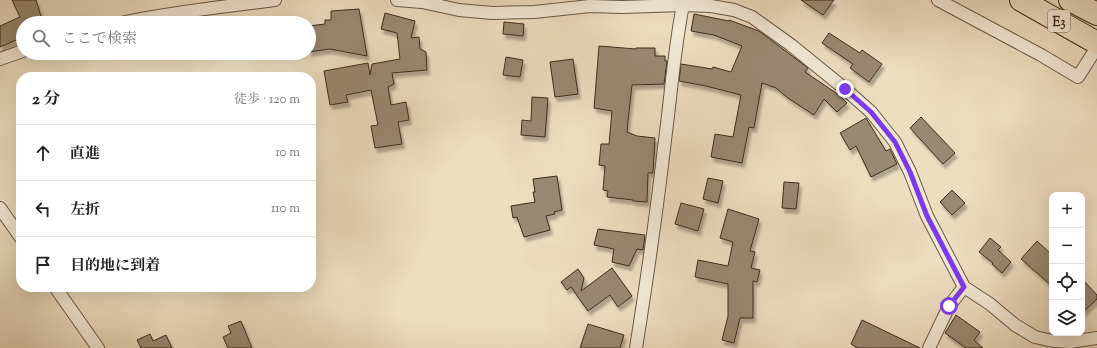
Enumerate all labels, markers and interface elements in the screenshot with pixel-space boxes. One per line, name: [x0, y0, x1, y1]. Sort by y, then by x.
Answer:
road number: E3: [1048, 10, 1070, 32]
search box: [16, 16, 316, 60]
icon: search: [30, 27, 52, 49]
text: ここで検索: [62, 29, 137, 50]
route end: [836, 80, 854, 98]
text: 2 分: [32, 88, 61, 112]
text: 徒歩 · 120 m: [234, 91, 300, 109]
icon: ahead: [32, 142, 54, 164]
text: 直進: [70, 144, 100, 165]
text: 10 m: [275, 144, 300, 162]
map controls: [1049, 192, 1085, 336]
button: +: [1049, 192, 1085, 228]
icon: left: [32, 198, 54, 220]
text: 左折: [70, 200, 100, 221]
text: 110 m: [271, 200, 300, 218]
button: −: [1049, 228, 1085, 264]
icon: arrive: [32, 254, 54, 276]
text: 目的地に到着: [70, 256, 160, 277]
button: locate: [1049, 264, 1085, 300]
route start: [940, 297, 958, 315]
button: layers: [1049, 300, 1085, 336]

